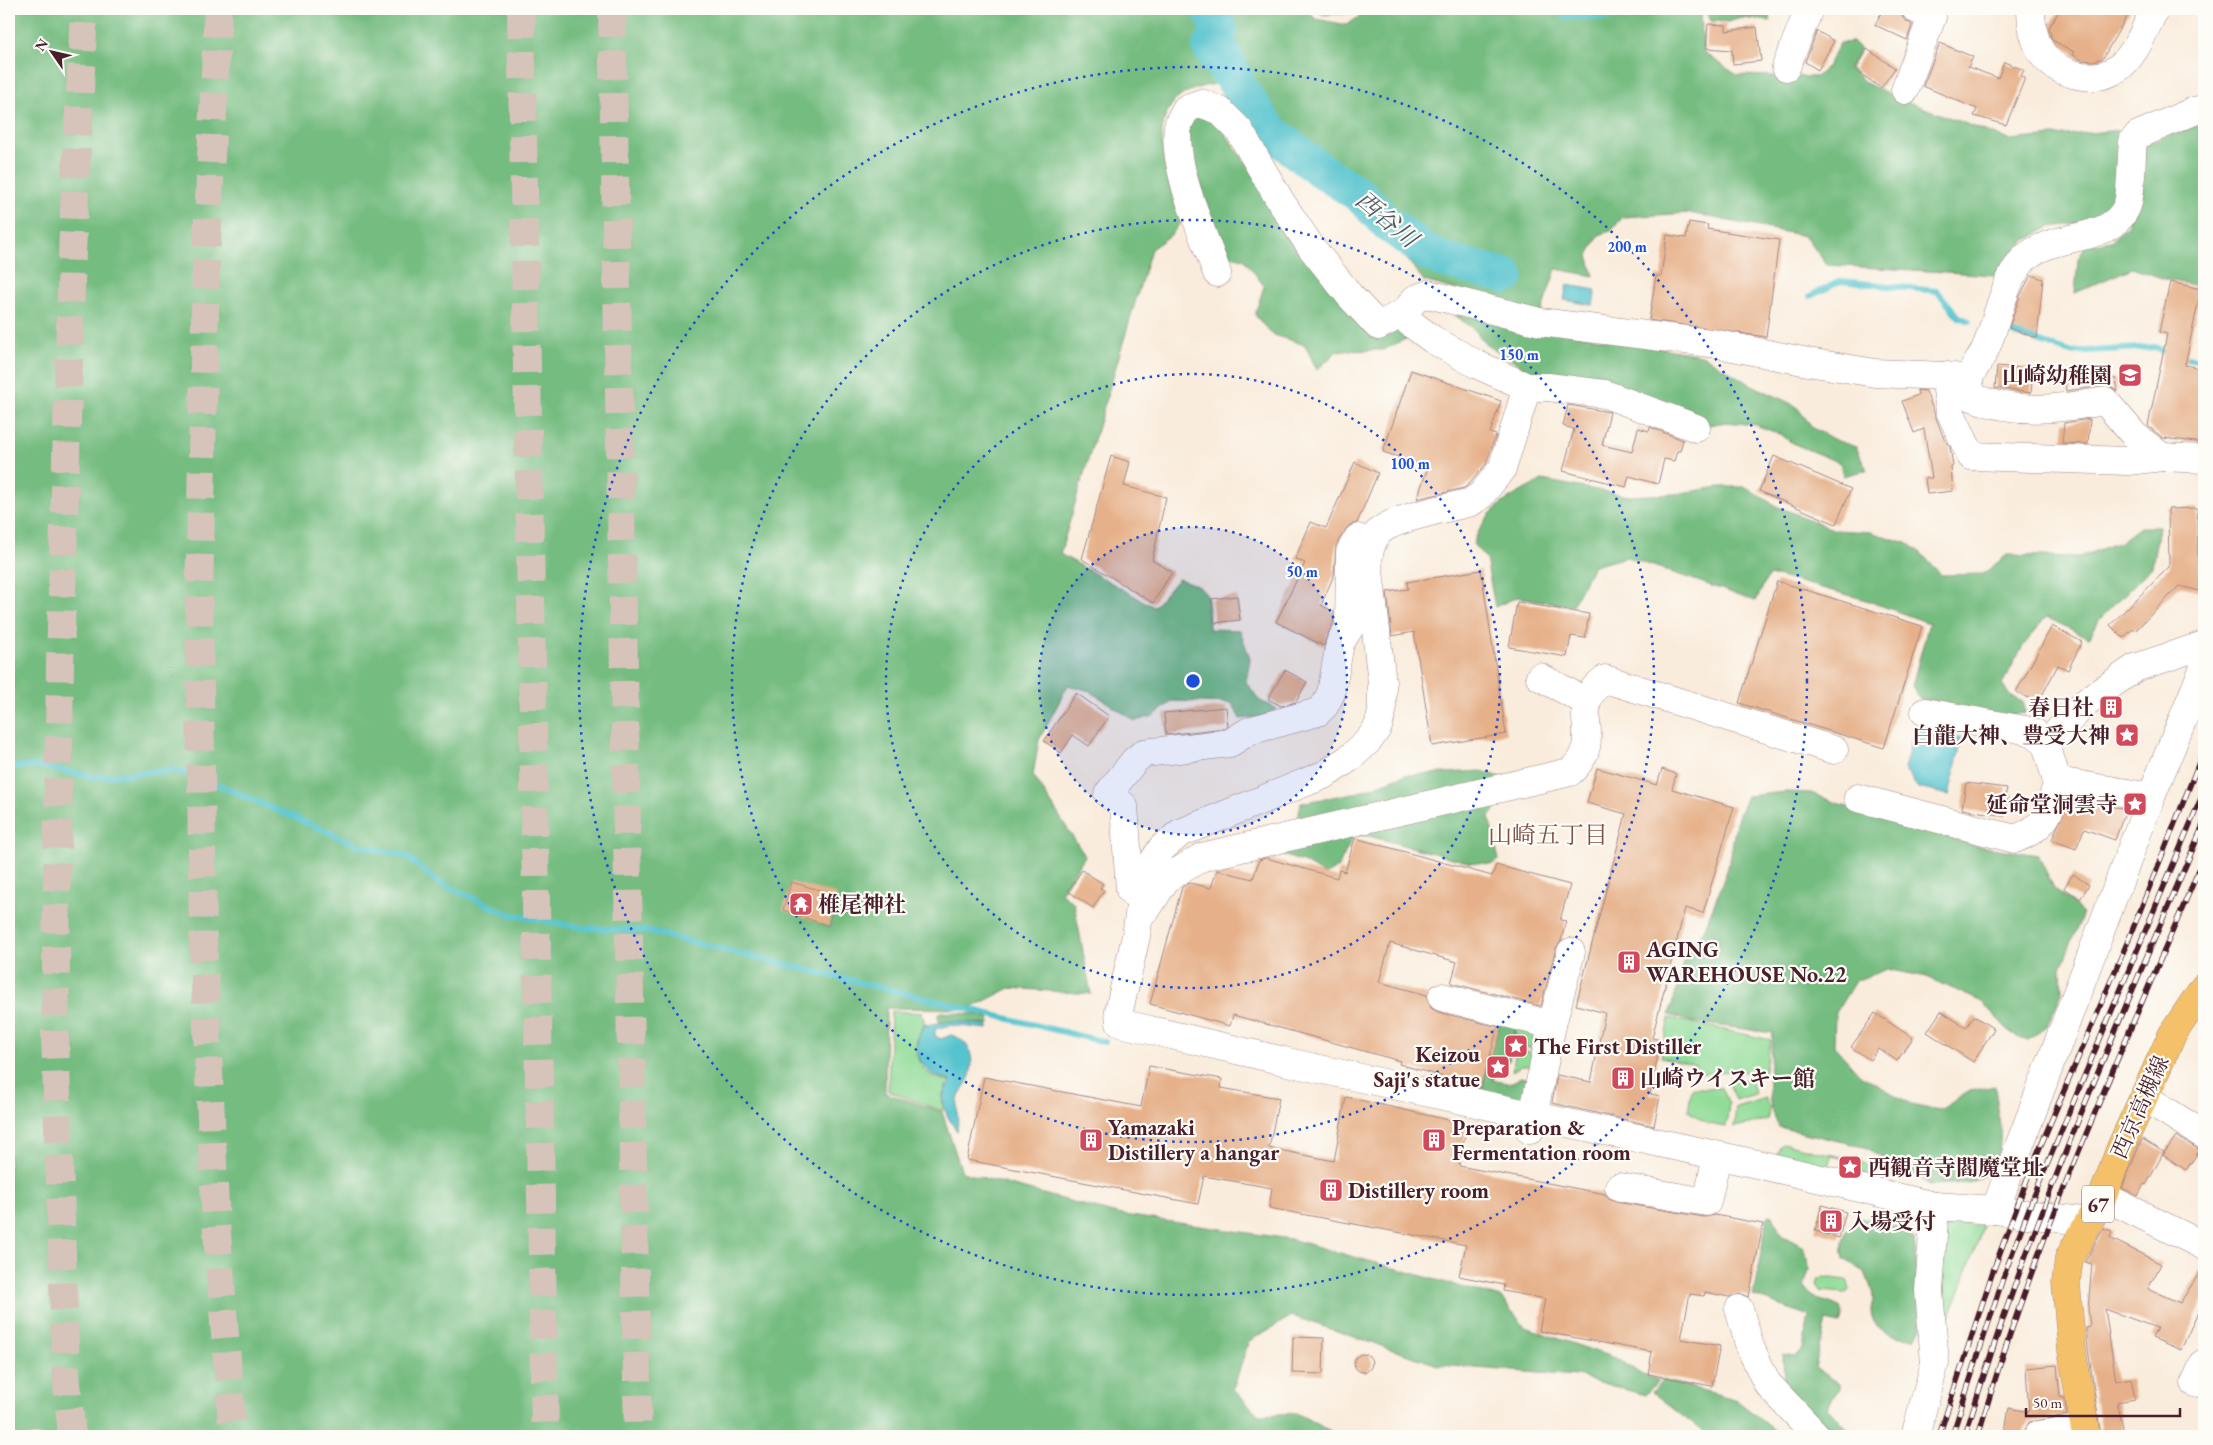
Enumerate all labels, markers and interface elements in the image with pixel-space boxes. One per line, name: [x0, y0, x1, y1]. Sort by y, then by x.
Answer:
north arrow: [28, 28, 78, 78]
text: N: [31, 34, 52, 54]
water label: 西谷川: [1349, 184, 1427, 256]
text: 200 m: [1607, 237, 1647, 256]
text: 150 m: [1499, 345, 1539, 364]
place label: 山崎幼稚園: [2002, 361, 2112, 390]
school or university icon: 山崎幼稚園: [2117, 362, 2143, 388]
text: 100 m: [1390, 454, 1430, 473]
text: 50 m: [1286, 562, 1318, 581]
centre of rings: [1184, 672, 1202, 690]
place label: 春日社: [2028, 693, 2094, 722]
building icon: 春日社: [2098, 694, 2124, 720]
place label: 白龍大神、豊受大神: [1912, 721, 2110, 750]
place icon: 白龍大神、豊受大神: [2114, 722, 2140, 748]
place label: 延命堂洞雲寺: [1986, 790, 2118, 819]
place icon: 延命堂洞雲寺: [2122, 791, 2148, 817]
district label: 山崎五丁目: [1488, 819, 1608, 850]
place label: 椎尾神社: [818, 890, 906, 919]
temple icon: 椎尾神社: [788, 891, 814, 917]
place label: AGING WAREHOUSE No.22: [1645, 935, 1847, 989]
building icon: AGING WAREHOUSE No.22: [1616, 949, 1642, 975]
place label: The First Distiller: [1534, 1032, 1702, 1061]
place icon: The First Distiller: [1503, 1033, 1529, 1059]
place label: Keizou Saji's statue: [1373, 1040, 1480, 1094]
street label: 西京高槻線: [2104, 1051, 2176, 1163]
place icon: Keizou Saji's statue: [1485, 1054, 1511, 1080]
place label: 山崎ウイスキー館: [1640, 1064, 1815, 1093]
building icon: 山崎ウイスキー館: [1610, 1065, 1636, 1091]
place label: Yamazaki Distillery a hangar: [1108, 1113, 1280, 1167]
place label: Preparation & Fermentation room: [1452, 1113, 1631, 1167]
building icon: Yamazaki Distillery a hangar: [1078, 1127, 1104, 1153]
building icon: Preparation & Fermentation room: [1421, 1127, 1447, 1153]
place label: 西観音寺閻魔堂址: [1868, 1153, 2044, 1182]
place icon: 西観音寺閻魔堂址: [1837, 1154, 1863, 1180]
place label: Distillery room: [1348, 1176, 1489, 1205]
building icon: Distillery room: [1318, 1177, 1344, 1203]
road number: 67: [2082, 1186, 2114, 1222]
place label: 入場受付: [1848, 1207, 1936, 1236]
building icon: 入場受付: [1818, 1208, 1844, 1234]
scale bar: [2026, 1385, 2179, 1417]
text: 50 m: [2033, 1393, 2062, 1412]

